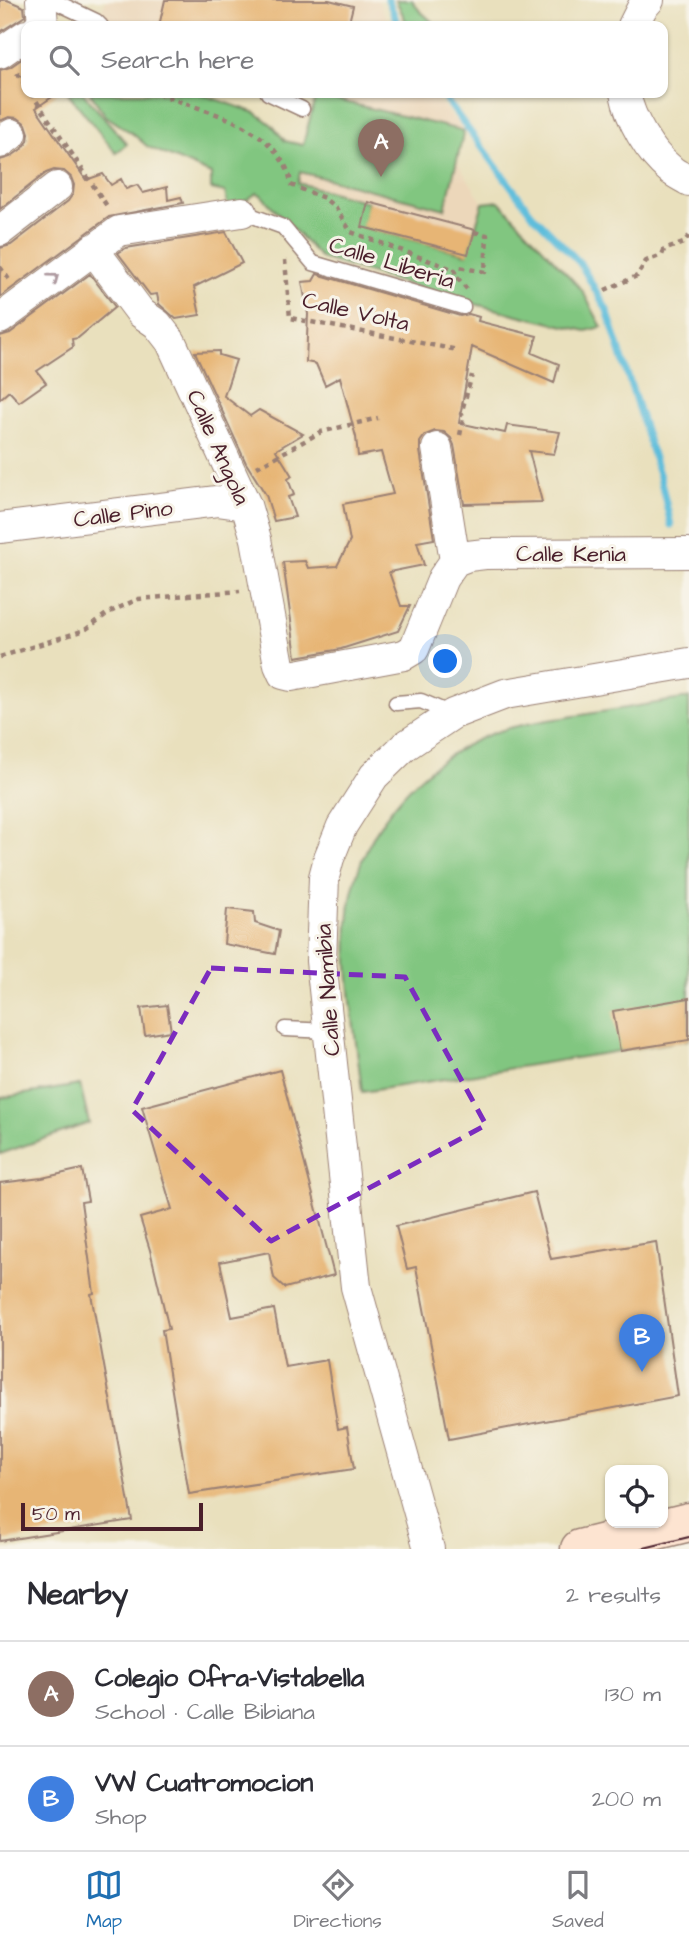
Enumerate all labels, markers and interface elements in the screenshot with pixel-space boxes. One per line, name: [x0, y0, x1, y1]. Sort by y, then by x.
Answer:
search box: [21, 21, 668, 98]
icon: search: [45, 41, 83, 79]
text: Search here: [101, 42, 254, 78]
pin: A: [358, 119, 404, 177]
street label: Calle Liberia: [325, 229, 459, 297]
one-way arrow: [47, 274, 59, 287]
street label: Calle Volta: [299, 284, 413, 340]
street label: Calle Angola: [177, 385, 258, 511]
street label: Calle Pino: [72, 492, 174, 536]
street label: Calle Kenia: [516, 538, 626, 570]
your location: [428, 644, 462, 678]
street label: Calle Namibia: [307, 922, 349, 1057]
pin: B: [619, 1314, 665, 1372]
map controls: [605, 1465, 668, 1528]
button: locate: [605, 1465, 668, 1528]
scale bar: [21, 1500, 203, 1532]
text: 50 m: [32, 1501, 80, 1528]
text: Nearby: [28, 1574, 128, 1616]
text: 2 results: [566, 1579, 661, 1611]
text: Colegio Ofra-Vistabella: [95, 1660, 364, 1696]
text: A: [44, 1678, 58, 1710]
text: 130 m: [605, 1678, 661, 1710]
text: School · Calle Bibiana: [95, 1696, 315, 1728]
text: VW Cuatromocion: [95, 1765, 313, 1801]
text: B: [43, 1783, 59, 1815]
text: 200 m: [592, 1783, 661, 1815]
text: Shop: [95, 1801, 147, 1833]
tab: Map: [85, 1866, 123, 1935]
tab: Directions: [293, 1866, 382, 1935]
tab: Saved: [552, 1866, 604, 1935]

